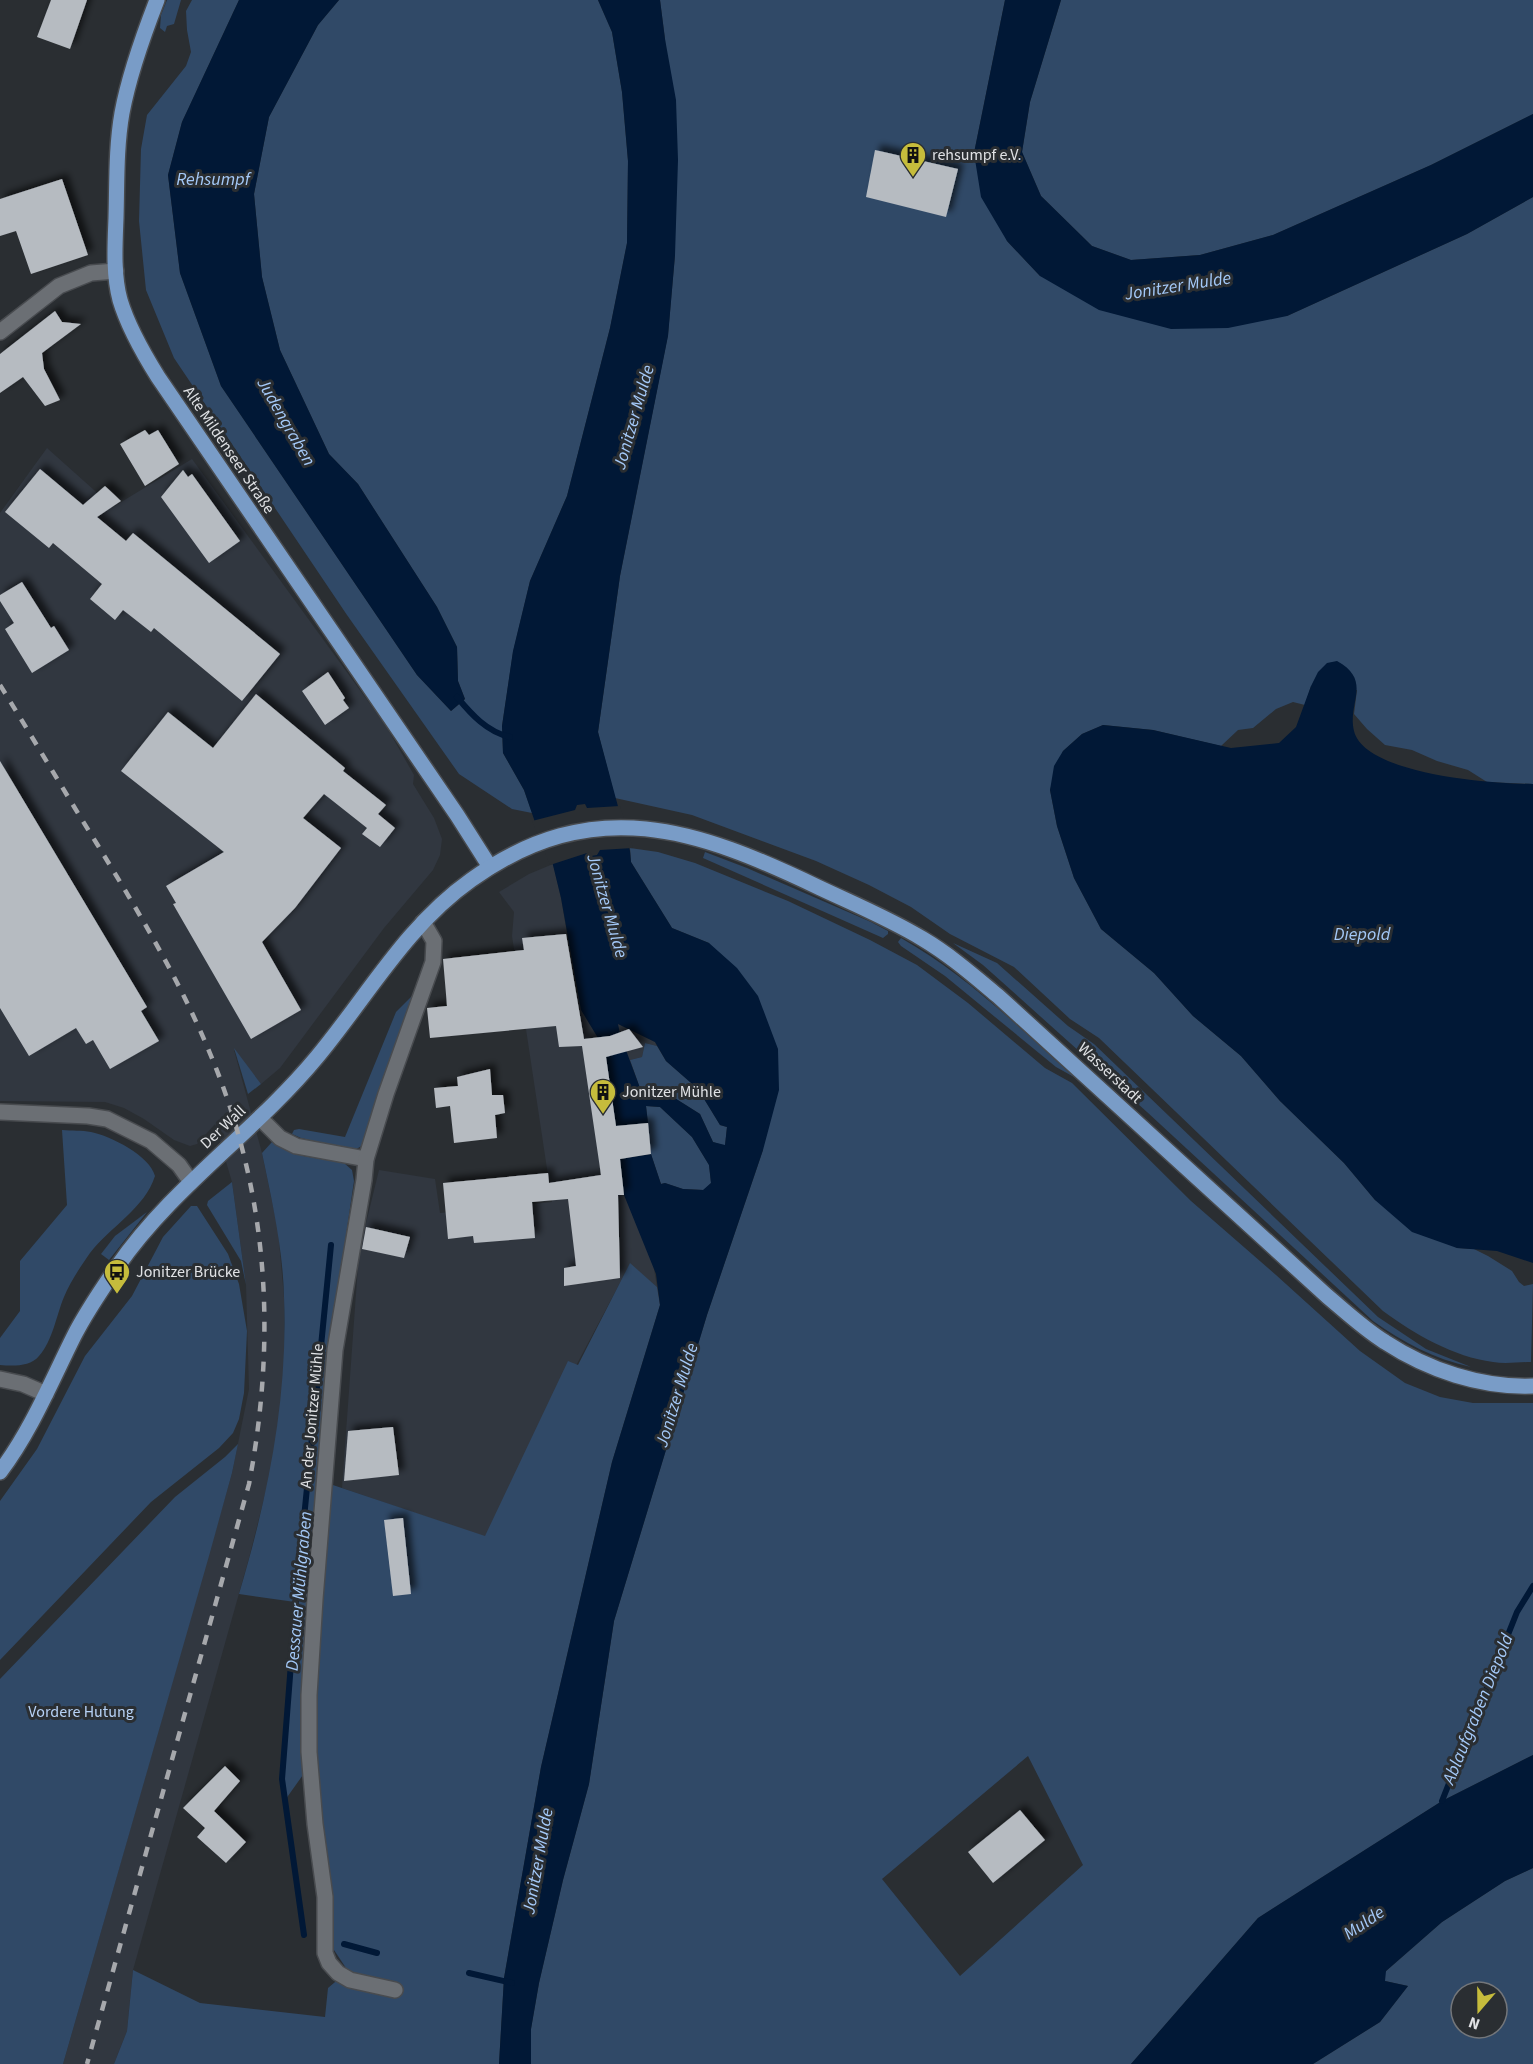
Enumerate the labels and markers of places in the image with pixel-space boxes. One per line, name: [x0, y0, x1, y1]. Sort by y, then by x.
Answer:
building icon: rehsumpf e.V.: [898, 140, 928, 178]
place label: rehsumpf e.V.: [932, 144, 1022, 166]
building icon: Jonitzer Mühle: [588, 1077, 618, 1115]
place label: Jonitzer Mühle: [622, 1081, 721, 1103]
bus stop icon: Jonitzer Brücke: [102, 1257, 132, 1295]
place label: Jonitzer Brücke: [136, 1261, 240, 1283]

